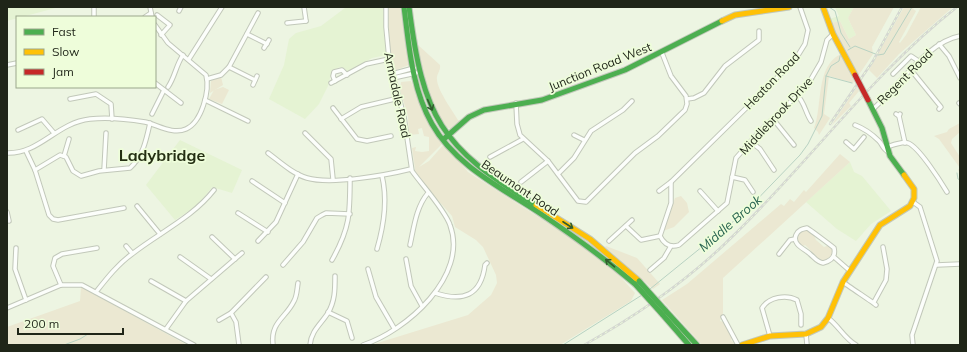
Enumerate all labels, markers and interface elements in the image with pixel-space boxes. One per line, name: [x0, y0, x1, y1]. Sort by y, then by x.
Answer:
legend: [16, 16, 156, 88]
text: Fast: [52, 24, 76, 39]
street label: Junction Road West: [546, 39, 653, 94]
text: Slow: [52, 44, 80, 59]
street label: Regent Road: [874, 46, 935, 107]
street label: Heaton Road: [741, 49, 803, 112]
street label: Armadale Road: [381, 51, 414, 139]
text: Jam: [52, 64, 74, 79]
street label: Middlebrook Drive: [736, 74, 815, 157]
one-way arrow: [427, 99, 434, 111]
district label: Ladybridge: [119, 145, 205, 165]
street label: Beaumont Road: [479, 156, 562, 219]
water label: Middle Brook: [695, 191, 765, 255]
one-way arrow: [563, 221, 574, 229]
one-way arrow: [605, 259, 615, 268]
scale bar: [18, 310, 123, 336]
text: 200 m: [24, 316, 59, 331]

